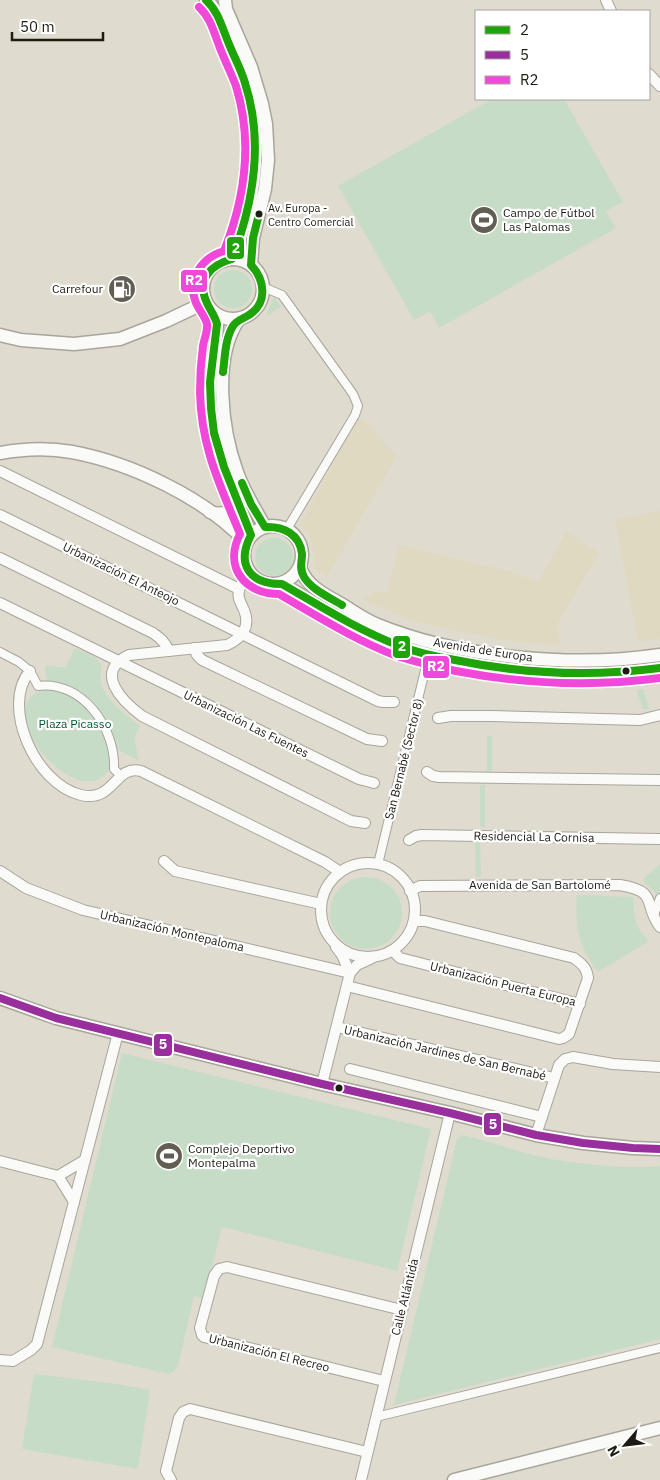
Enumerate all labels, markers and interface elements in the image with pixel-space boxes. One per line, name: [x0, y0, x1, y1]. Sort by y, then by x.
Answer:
scale bar: [12, 10, 104, 42]
legend: [475, 10, 650, 100]
text: 50 m: [20, 17, 55, 36]
text: 2: [520, 20, 529, 39]
text: 5: [520, 45, 529, 64]
text: R2: [520, 70, 539, 89]
place label: Av. Europa - Centro Comercial: [268, 201, 353, 229]
sports icon: Campo de Fútbol Las Palomas: [469, 205, 499, 235]
place label: Campo de Fútbol Las Palomas: [503, 205, 595, 234]
marker: Av. Europa - Centro Comercial: [254, 209, 264, 219]
line badge: 2: [226, 236, 245, 260]
text: 2: [232, 239, 240, 257]
line badge: R2: [180, 269, 208, 293]
text: R2: [185, 271, 203, 289]
fuel station icon: Carrefour: [107, 274, 137, 304]
place label: Carrefour: [52, 281, 104, 296]
street label: Urbanización El Anteojo: [60, 539, 182, 608]
street label: Avenida de Europa: [432, 634, 534, 665]
line badge: 2: [392, 635, 411, 659]
text: 2: [398, 637, 406, 655]
line badge: R2: [422, 655, 450, 679]
text: R2: [427, 657, 445, 675]
unlabelled marker: [621, 666, 631, 676]
street label: Urbanización Las Fuentes: [181, 687, 311, 760]
street label: San Bernabé (Sector 8): [381, 697, 426, 821]
park label: Plaza Picasso: [39, 716, 112, 731]
street label: Residencial La Cornisa: [474, 828, 595, 845]
street label: Avenida de San Bartolomé: [469, 877, 611, 892]
street label: Urbanización Montepaloma: [99, 907, 246, 955]
street label: Urbanización Puerta Europa: [429, 958, 578, 1009]
street label: Urbanización Jardines de San Bernabé: [343, 1022, 548, 1083]
line badge: 5: [153, 1033, 173, 1057]
text: 5: [159, 1035, 167, 1053]
unlabelled marker: [334, 1083, 344, 1093]
line badge: 5: [483, 1112, 502, 1136]
text: 5: [489, 1115, 497, 1133]
sports icon: Complejo Deportivo Montepalma: [154, 1141, 184, 1171]
place label: Complejo Deportivo Montepalma: [188, 1141, 295, 1170]
street label: Calle Atlántida: [388, 1256, 421, 1337]
street label: Urbanización El Recreo: [207, 1330, 331, 1375]
north arrow: [600, 1420, 650, 1470]
text: N: [603, 1442, 624, 1460]

